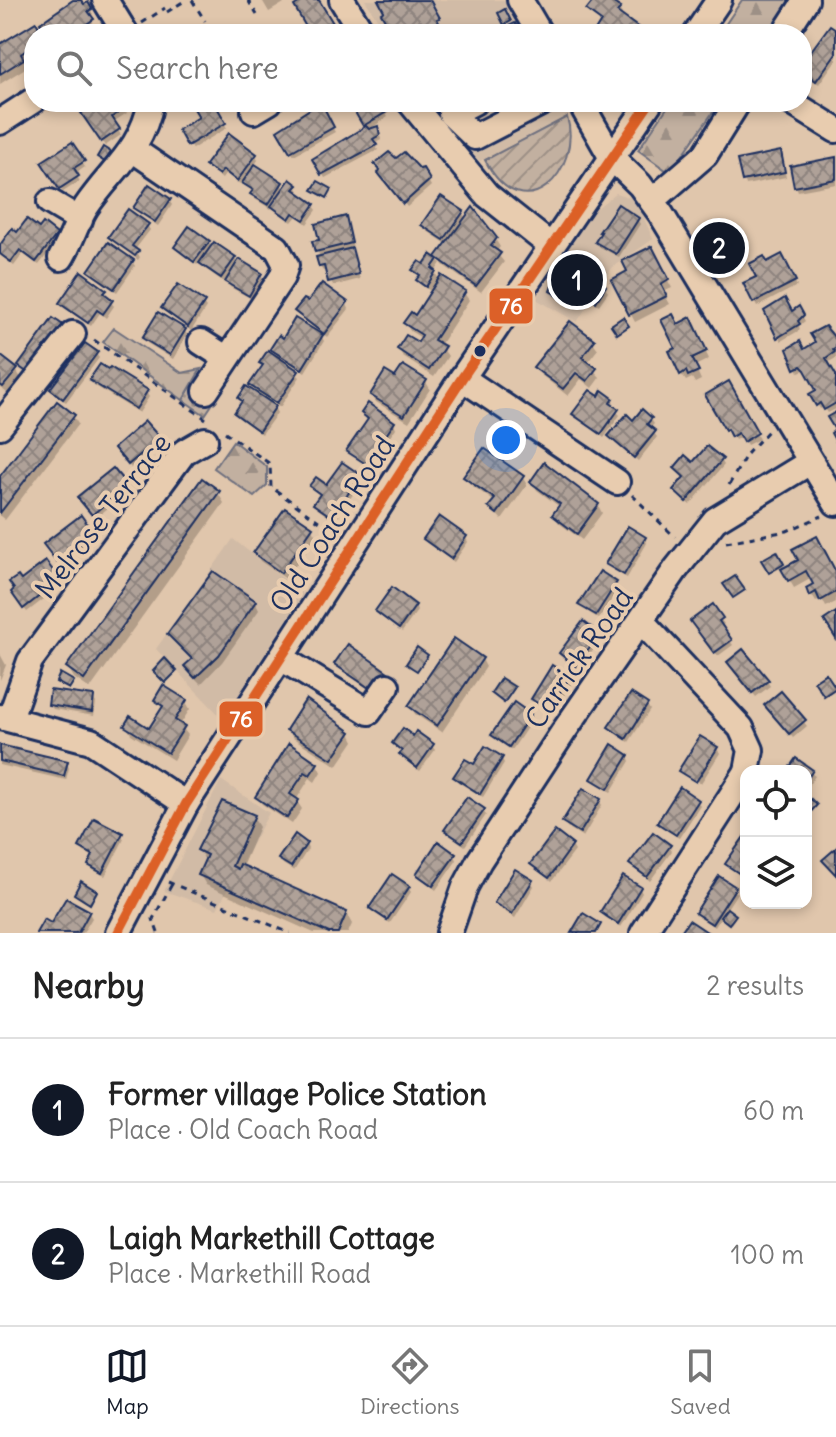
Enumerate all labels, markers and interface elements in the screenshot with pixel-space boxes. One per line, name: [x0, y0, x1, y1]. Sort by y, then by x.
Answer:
search box: [24, 24, 812, 112]
icon: search: [52, 46, 96, 90]
text: Search here: [116, 49, 279, 87]
pin: 2: [693, 218, 745, 278]
pin: 1: [551, 250, 603, 310]
line badge: 76: [488, 287, 534, 325]
text: 76: [499, 292, 523, 320]
unlabelled marker: [472, 343, 488, 359]
your location: [486, 420, 526, 460]
street label: Melrose Terrace: [27, 426, 179, 606]
street label: Old Coach Road: [261, 429, 403, 619]
street label: Carrick Road: [517, 580, 641, 736]
line badge: 76: [218, 700, 264, 738]
text: 76: [229, 705, 253, 733]
map controls: [740, 765, 812, 909]
button: locate: [740, 765, 812, 837]
button: layers: [740, 837, 812, 909]
text: Nearby: [32, 964, 145, 1007]
text: 2 results: [706, 969, 804, 1002]
text: Former village Police Station: [108, 1075, 487, 1113]
text: 1: [53, 1094, 63, 1127]
text: 60 m: [743, 1094, 804, 1127]
text: Place · Old Coach Road: [108, 1113, 378, 1146]
text: Laigh Markethill Cottage: [108, 1219, 435, 1257]
text: 2: [51, 1238, 65, 1271]
text: 100 m: [730, 1238, 804, 1271]
text: Place · Markethill Road: [108, 1257, 371, 1290]
tab: Map: [105, 1344, 149, 1420]
tab: Directions: [360, 1344, 460, 1420]
tab: Saved: [670, 1344, 731, 1420]

